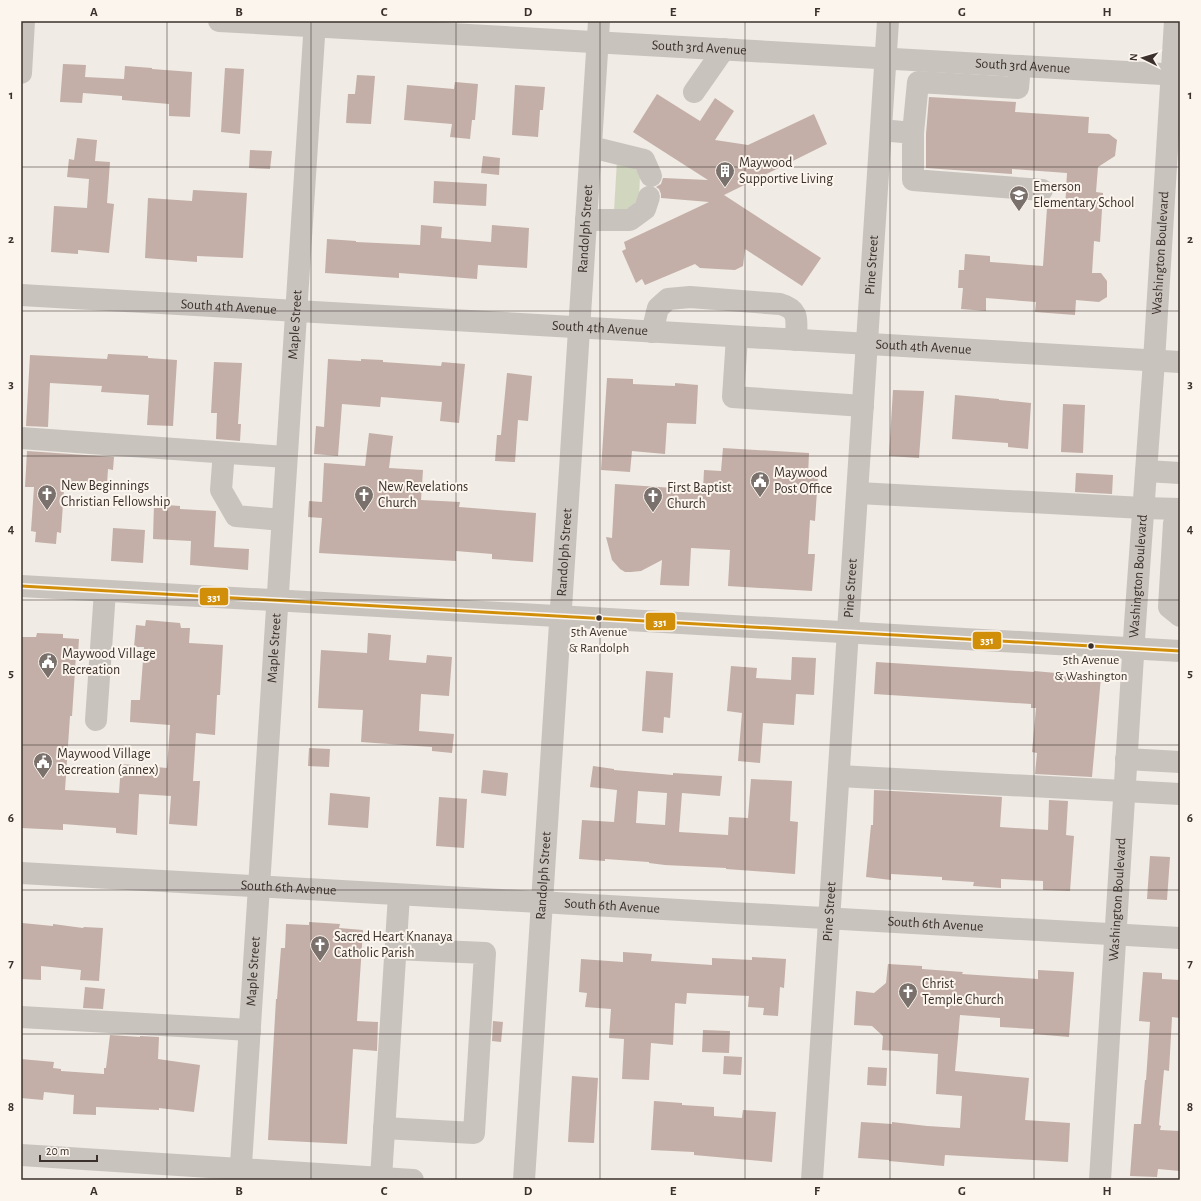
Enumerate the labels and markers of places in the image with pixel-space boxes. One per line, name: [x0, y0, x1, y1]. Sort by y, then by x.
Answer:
place label: Maywood Supportive Living: [739, 156, 833, 186]
building icon: Maywood Supportive Living: [714, 160, 736, 188]
place label: Emerson Elementary School: [1033, 180, 1135, 210]
school or university icon: Emerson Elementary School: [1008, 184, 1030, 212]
place label: Maywood Post Office: [774, 466, 832, 496]
public building icon: Maywood Post Office: [749, 470, 771, 498]
place label: New Beginnings Christian Fellowship: [61, 479, 170, 509]
place label: New Revelations Church: [378, 480, 468, 510]
place label: First Baptist Church: [667, 481, 732, 511]
church icon: New Beginnings Christian Fellowship: [36, 483, 58, 511]
church icon: New Revelations Church: [353, 484, 375, 512]
church icon: First Baptist Church: [642, 485, 664, 513]
marker: 5th Avenue & Randolph: [594, 613, 604, 623]
place label: 5th Avenue & Randolph: [569, 626, 629, 655]
marker: 5th Avenue & Washington: [1086, 641, 1096, 651]
place label: Maywood Village Recreation: [62, 647, 156, 677]
public building icon: Maywood Village Recreation: [37, 651, 59, 679]
place label: 5th Avenue & Washington: [1055, 654, 1127, 683]
place label: Maywood Village Recreation (annex): [57, 747, 159, 777]
public building icon: Maywood Village Recreation (annex): [32, 751, 54, 779]
place label: Sacred Heart Knanaya Catholic Parish: [334, 930, 453, 960]
church icon: Sacred Heart Knanaya Catholic Parish: [309, 934, 331, 962]
place label: Christ Temple Church: [922, 977, 1004, 1007]
church icon: Christ Temple Church: [897, 981, 919, 1009]

